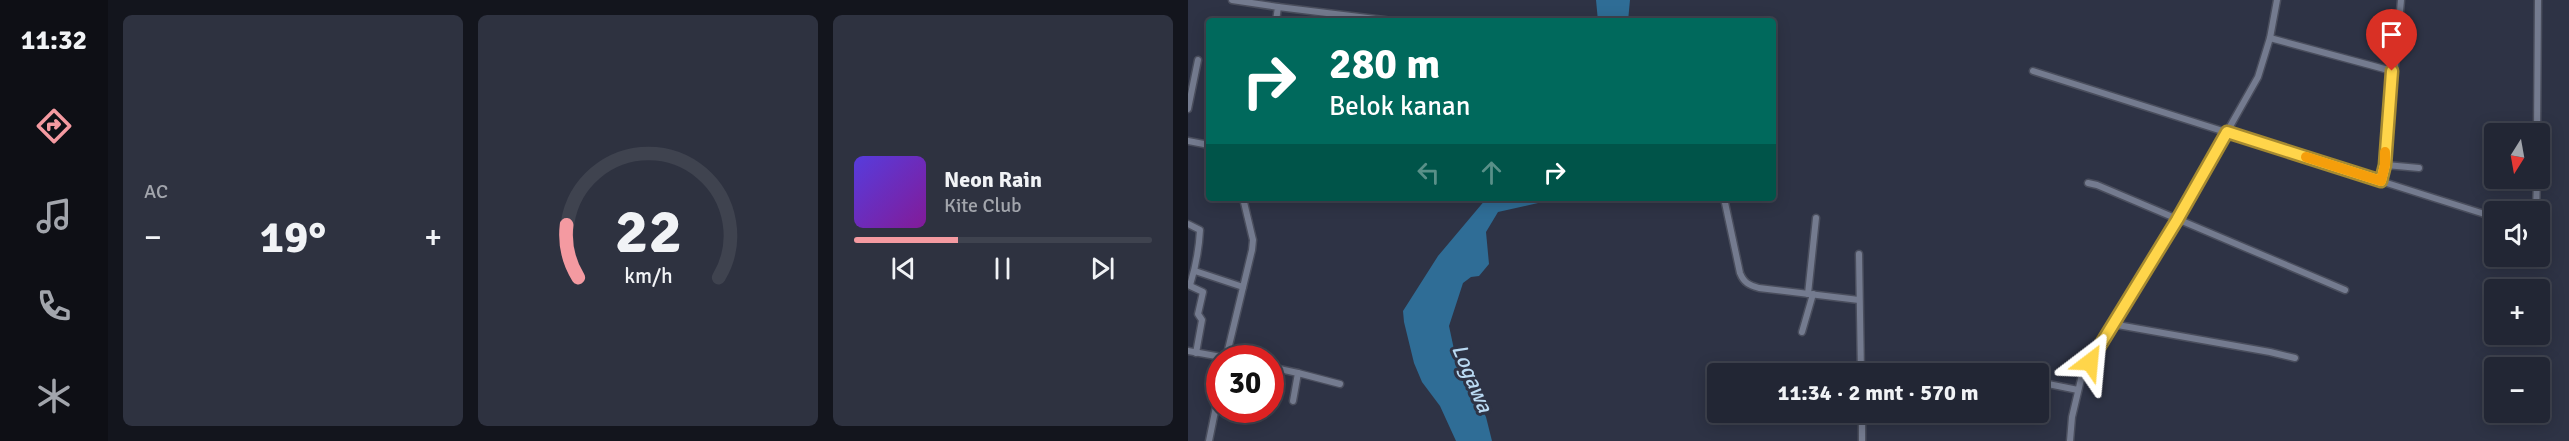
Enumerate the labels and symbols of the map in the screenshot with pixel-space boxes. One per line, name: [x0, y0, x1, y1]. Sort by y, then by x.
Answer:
pin: [2366, 9, 2417, 71]
north arrow: [2484, 123, 2550, 189]
position arrow: [2058, 330, 2122, 394]
water label: Logawa: [1446, 340, 1499, 417]
speed limit sign: 30: [1206, 345, 1284, 423]

